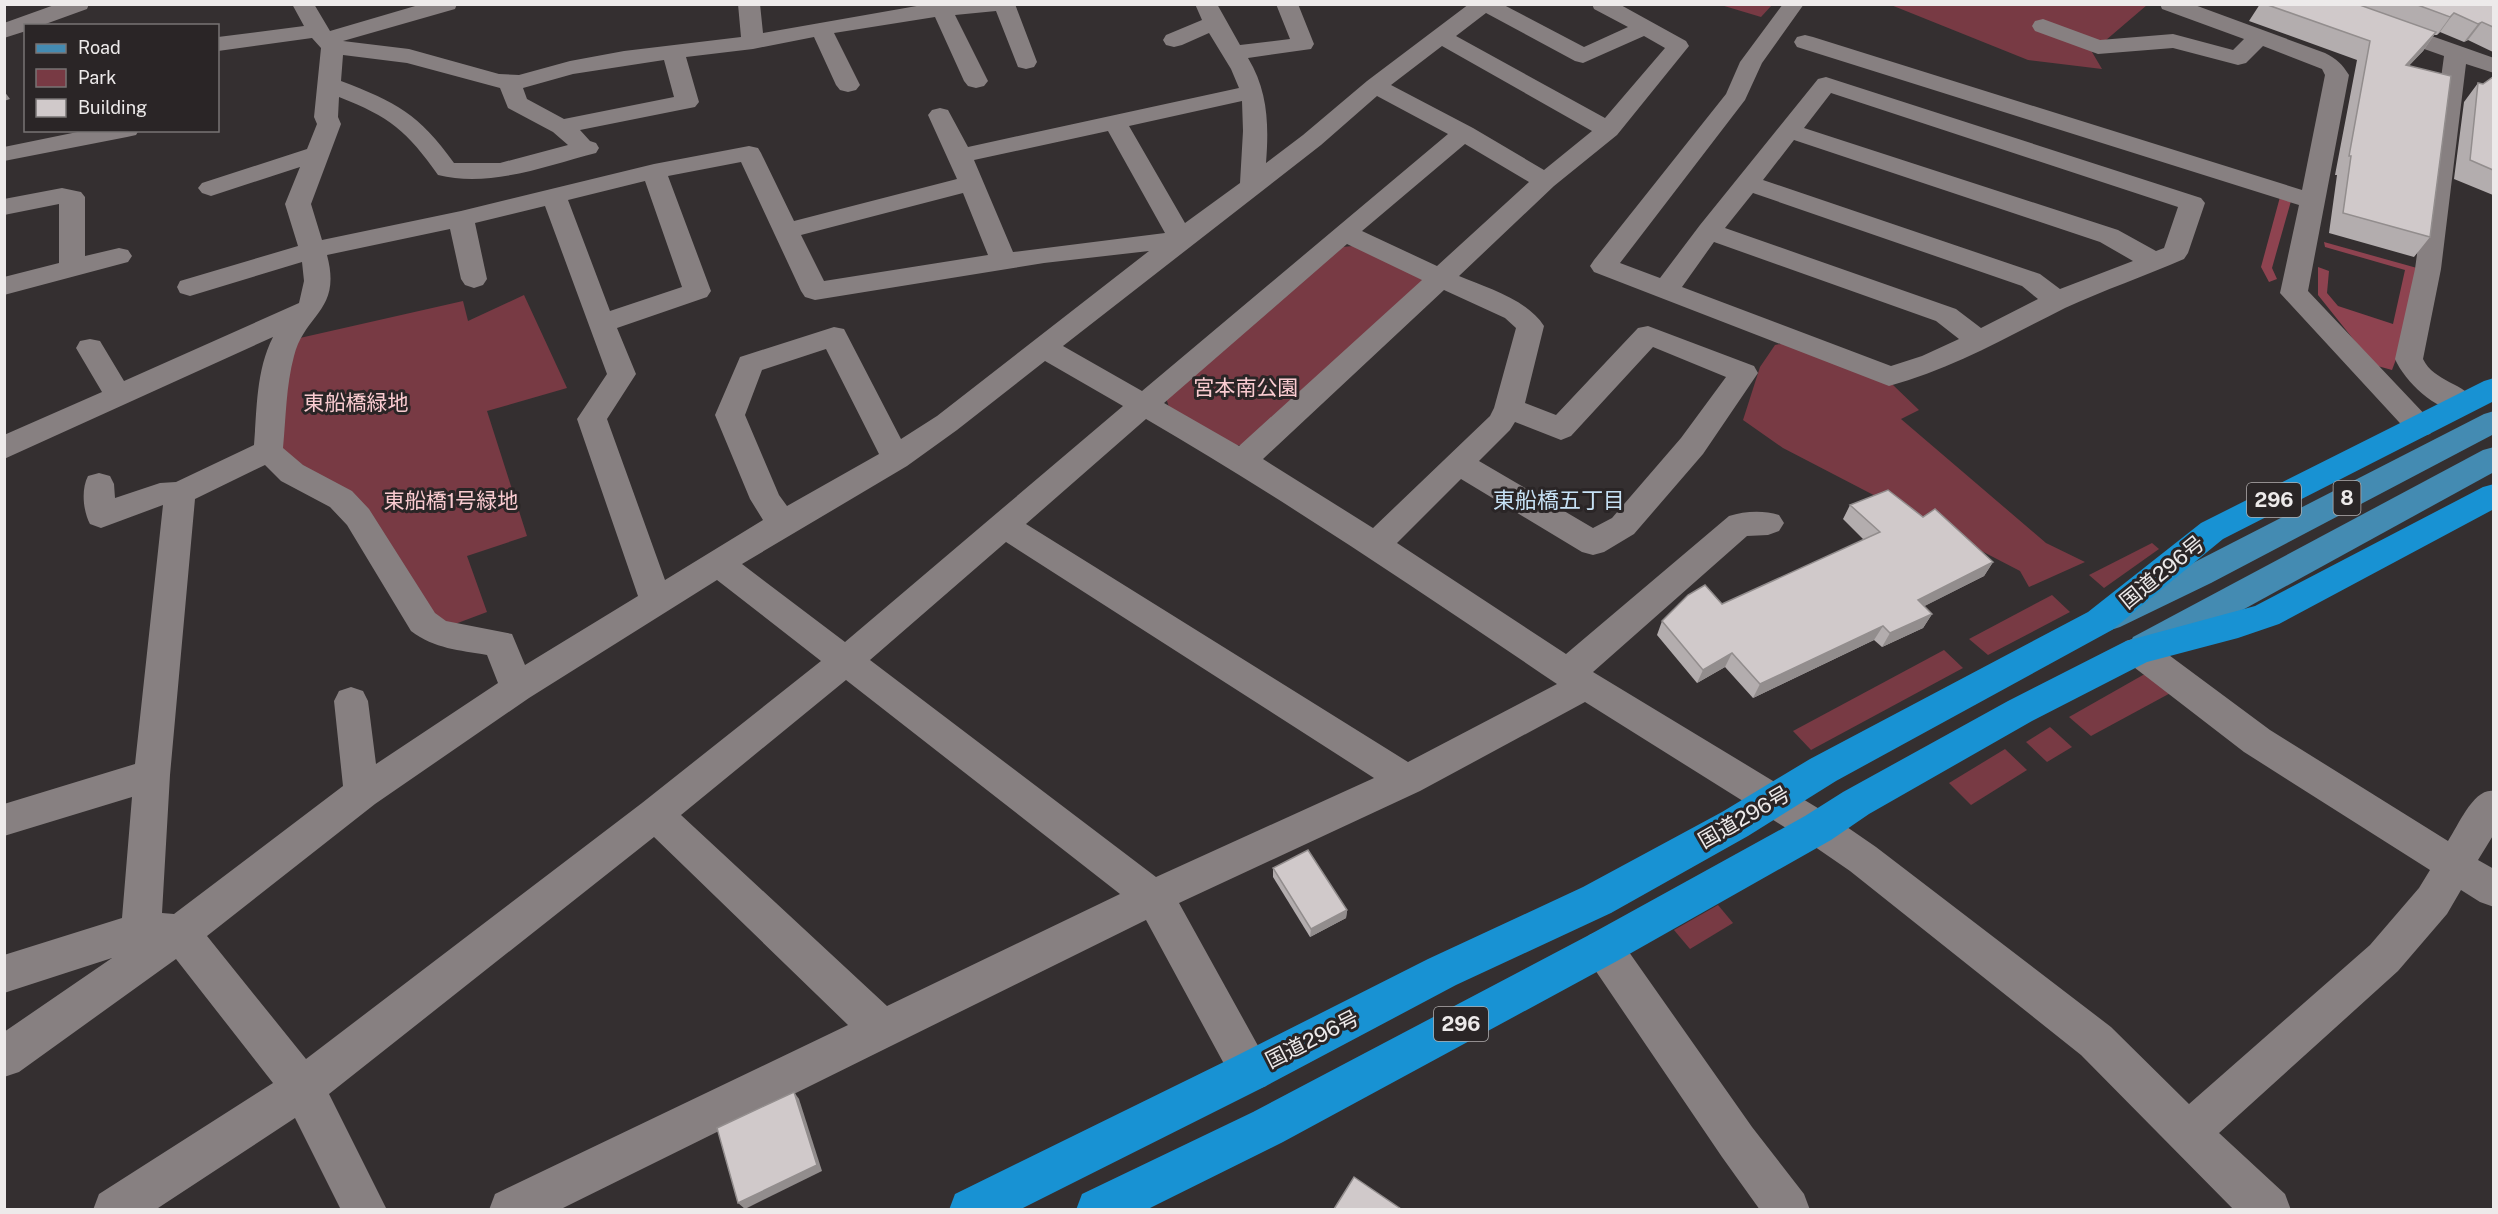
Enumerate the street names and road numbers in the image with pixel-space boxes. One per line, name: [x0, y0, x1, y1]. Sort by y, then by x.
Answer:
road number: 8: [2334, 481, 2360, 515]
road number: 296: [2247, 483, 2301, 517]
street label: 国道296号: [2115, 530, 2209, 614]
street label: 国道296号: [1694, 781, 1794, 853]
street label: 国道296号: [1261, 1005, 1363, 1073]
road number: 296: [1434, 1007, 1488, 1041]

